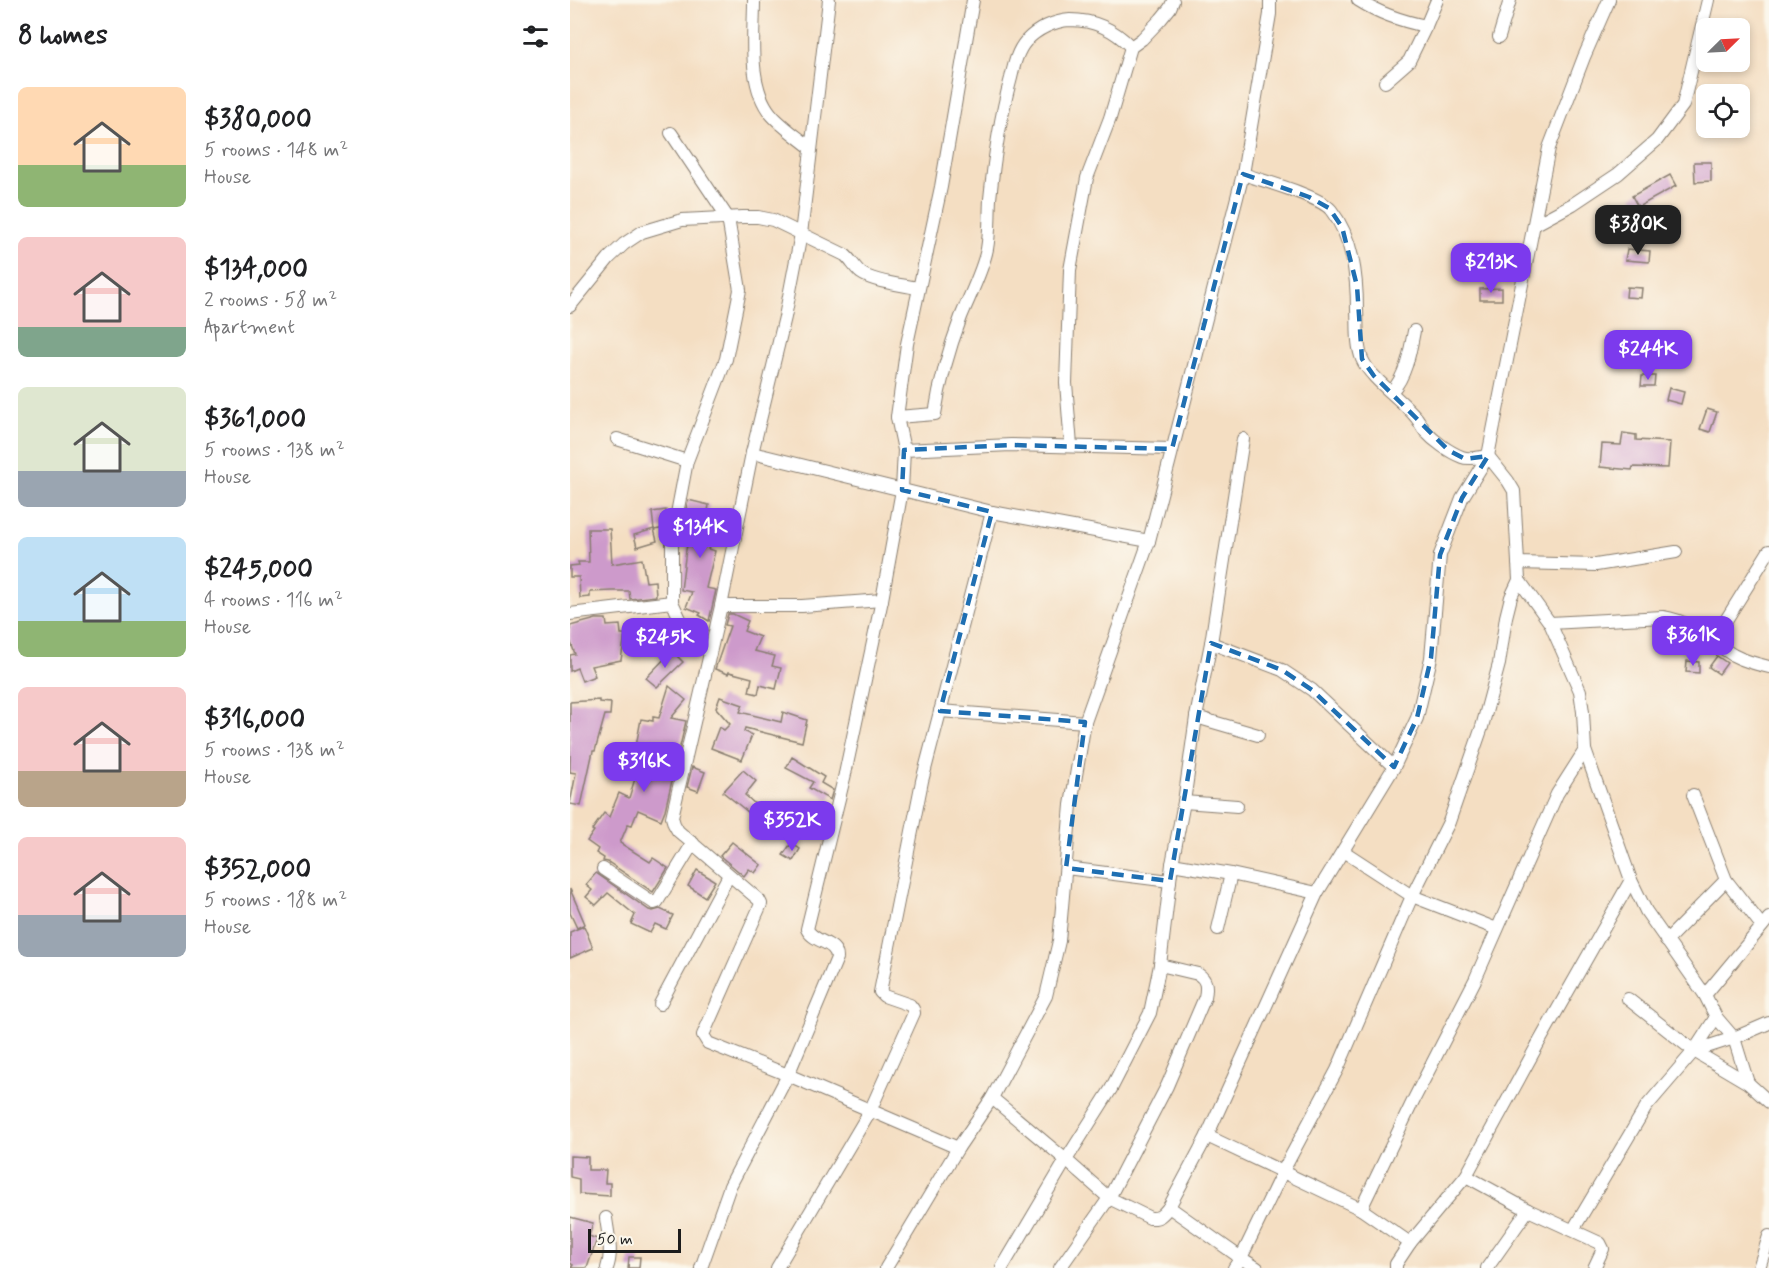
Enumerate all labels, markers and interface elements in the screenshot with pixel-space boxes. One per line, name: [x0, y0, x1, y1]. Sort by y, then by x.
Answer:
north arrow: [1696, 18, 1750, 72]
map controls: [1696, 18, 1750, 138]
text: 8 homes: [18, 19, 108, 53]
icon: filters: [519, 20, 552, 53]
button: locate: [1696, 84, 1750, 138]
text: $380,000: [204, 103, 312, 137]
icon: home: [66, 111, 138, 183]
text: 5 rooms · 148 m²: [204, 137, 348, 164]
text: House: [204, 164, 251, 191]
pin: $380K: [1596, 205, 1680, 256]
text: $380K: [1609, 211, 1667, 238]
pin: $213K: [1449, 243, 1533, 294]
text: $213K: [1465, 249, 1517, 276]
text: $134,000: [204, 253, 308, 287]
icon: home: [66, 261, 138, 333]
text: 2 rooms · 58 m²: [204, 287, 337, 314]
text: Apartment: [204, 314, 295, 341]
pin: $244K: [1606, 330, 1690, 381]
text: $244K: [1618, 336, 1678, 363]
text: $361,000: [204, 403, 306, 437]
icon: home: [66, 411, 138, 483]
text: 5 rooms · 138 m²: [204, 437, 345, 464]
text: House: [204, 464, 251, 491]
pin: $134K: [658, 508, 742, 559]
text: $134K: [672, 514, 728, 541]
text: $245,000: [204, 553, 313, 587]
icon: home: [66, 561, 138, 633]
text: 4 rooms · 116 m²: [204, 587, 343, 614]
text: House: [204, 614, 251, 641]
pin: $361K: [1651, 616, 1735, 667]
pin: $245K: [623, 618, 707, 669]
text: $361K: [1666, 622, 1720, 649]
text: $245K: [636, 624, 694, 651]
text: $316,000: [204, 703, 305, 737]
icon: home: [66, 711, 138, 783]
text: 5 rooms · 138 m²: [204, 737, 345, 764]
pin: $316K: [602, 742, 686, 793]
text: $316K: [618, 748, 670, 775]
text: House: [204, 764, 251, 791]
pin: $352K: [750, 801, 834, 852]
text: $352K: [763, 807, 821, 834]
text: $352,000: [204, 853, 311, 887]
icon: home: [66, 861, 138, 933]
text: 5 rooms · 188 m²: [204, 887, 347, 914]
text: House: [204, 914, 251, 941]
scale bar: [588, 1226, 681, 1254]
text: 50 m: [597, 1229, 633, 1250]

